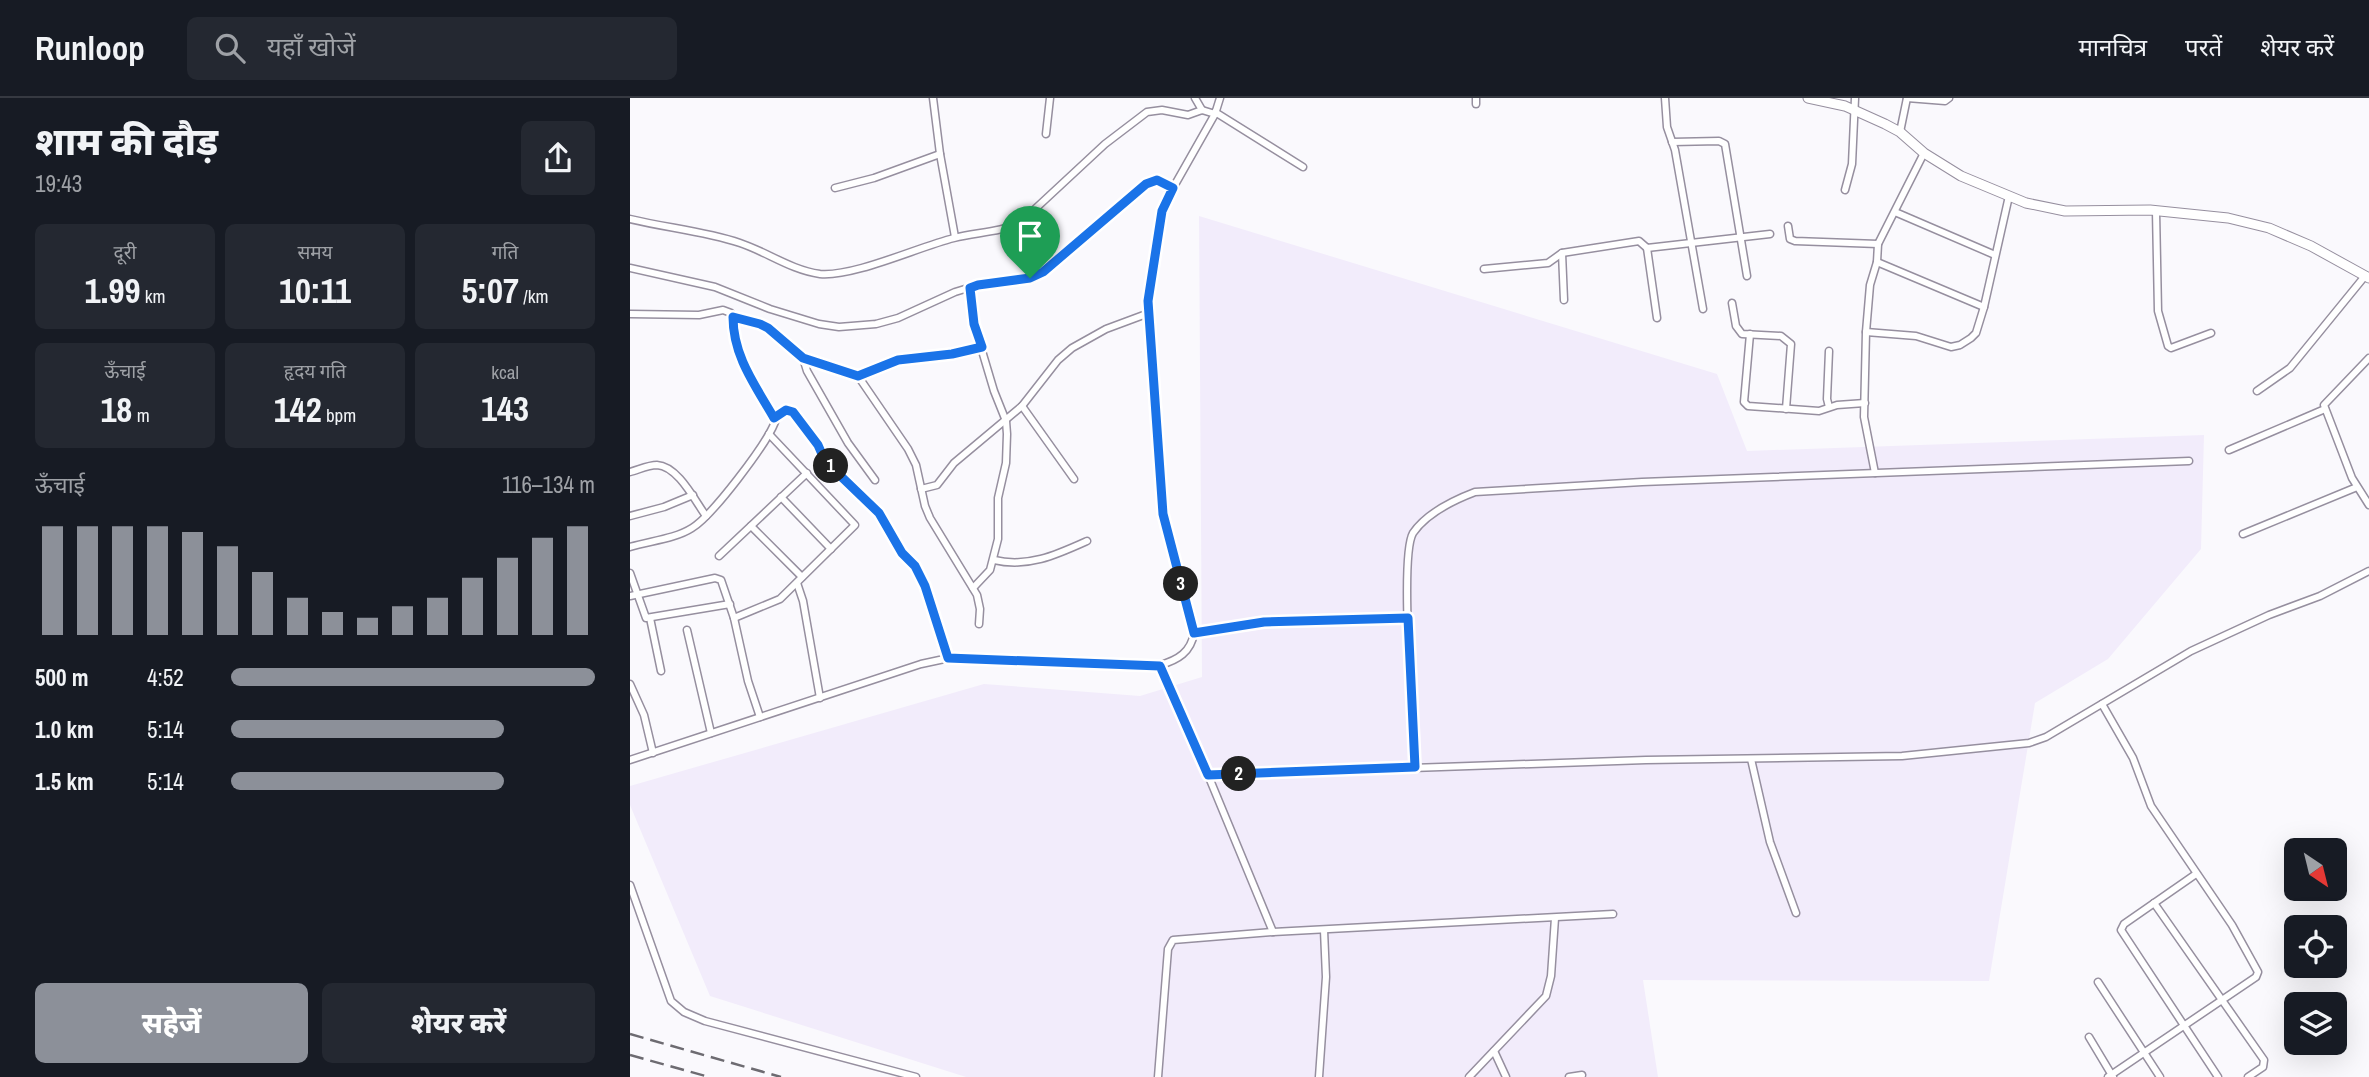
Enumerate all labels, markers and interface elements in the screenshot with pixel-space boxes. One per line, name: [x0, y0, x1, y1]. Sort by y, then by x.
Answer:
search box: [187, 17, 677, 80]
text: Runloop: [35, 26, 145, 70]
icon: search: [211, 29, 249, 67]
text: यहाँ खोजें: [267, 29, 356, 64]
text: मानचित्र: [2078, 31, 2147, 63]
text: परतें: [2185, 31, 2222, 63]
text: शेयर करें: [2260, 31, 2334, 63]
text: शाम की दौड़: [35, 116, 218, 167]
button: share: [521, 121, 595, 195]
text: 19:43: [35, 168, 82, 199]
pin: [1000, 206, 1060, 278]
icon: arrive: [1011, 217, 1049, 255]
text: दूरी: [114, 239, 136, 265]
text: समय: [297, 239, 333, 265]
text: गति: [492, 239, 518, 265]
text: 1.99: [85, 267, 140, 314]
text: 10:11: [279, 267, 351, 314]
text: 5:07: [462, 267, 519, 314]
text: km: [140, 283, 165, 309]
text: /km: [519, 283, 548, 309]
text: ऊँचाई: [104, 358, 146, 384]
text: हृदय गति: [284, 358, 346, 384]
text: kcal: [491, 359, 519, 385]
text: 143: [481, 385, 529, 432]
text: 18: [100, 386, 132, 433]
text: 142: [274, 386, 322, 433]
text: m: [132, 402, 150, 428]
text: bpm: [322, 402, 356, 428]
pin: 1: [814, 448, 848, 484]
text: 1: [826, 452, 835, 478]
text: ऊँचाई: [35, 469, 85, 500]
text: 116–134 m: [502, 469, 595, 500]
pin: 3: [1164, 566, 1198, 602]
text: 3: [1176, 570, 1185, 596]
text: 500 m: [35, 662, 88, 693]
text: 4:52: [147, 662, 184, 693]
text: 1.0 km: [35, 714, 94, 745]
text: 5:14: [147, 714, 184, 745]
pin: 2: [1222, 756, 1256, 792]
text: 2: [1234, 760, 1243, 786]
text: 1.5 km: [35, 766, 94, 797]
text: 5:14: [147, 766, 184, 797]
north arrow: [2284, 838, 2347, 901]
map controls: [2284, 838, 2347, 1055]
button: locate: [2284, 915, 2347, 978]
button: सहेजें: [35, 983, 308, 1063]
button: शेयर करें: [322, 983, 595, 1063]
button: layers: [2284, 992, 2347, 1055]

